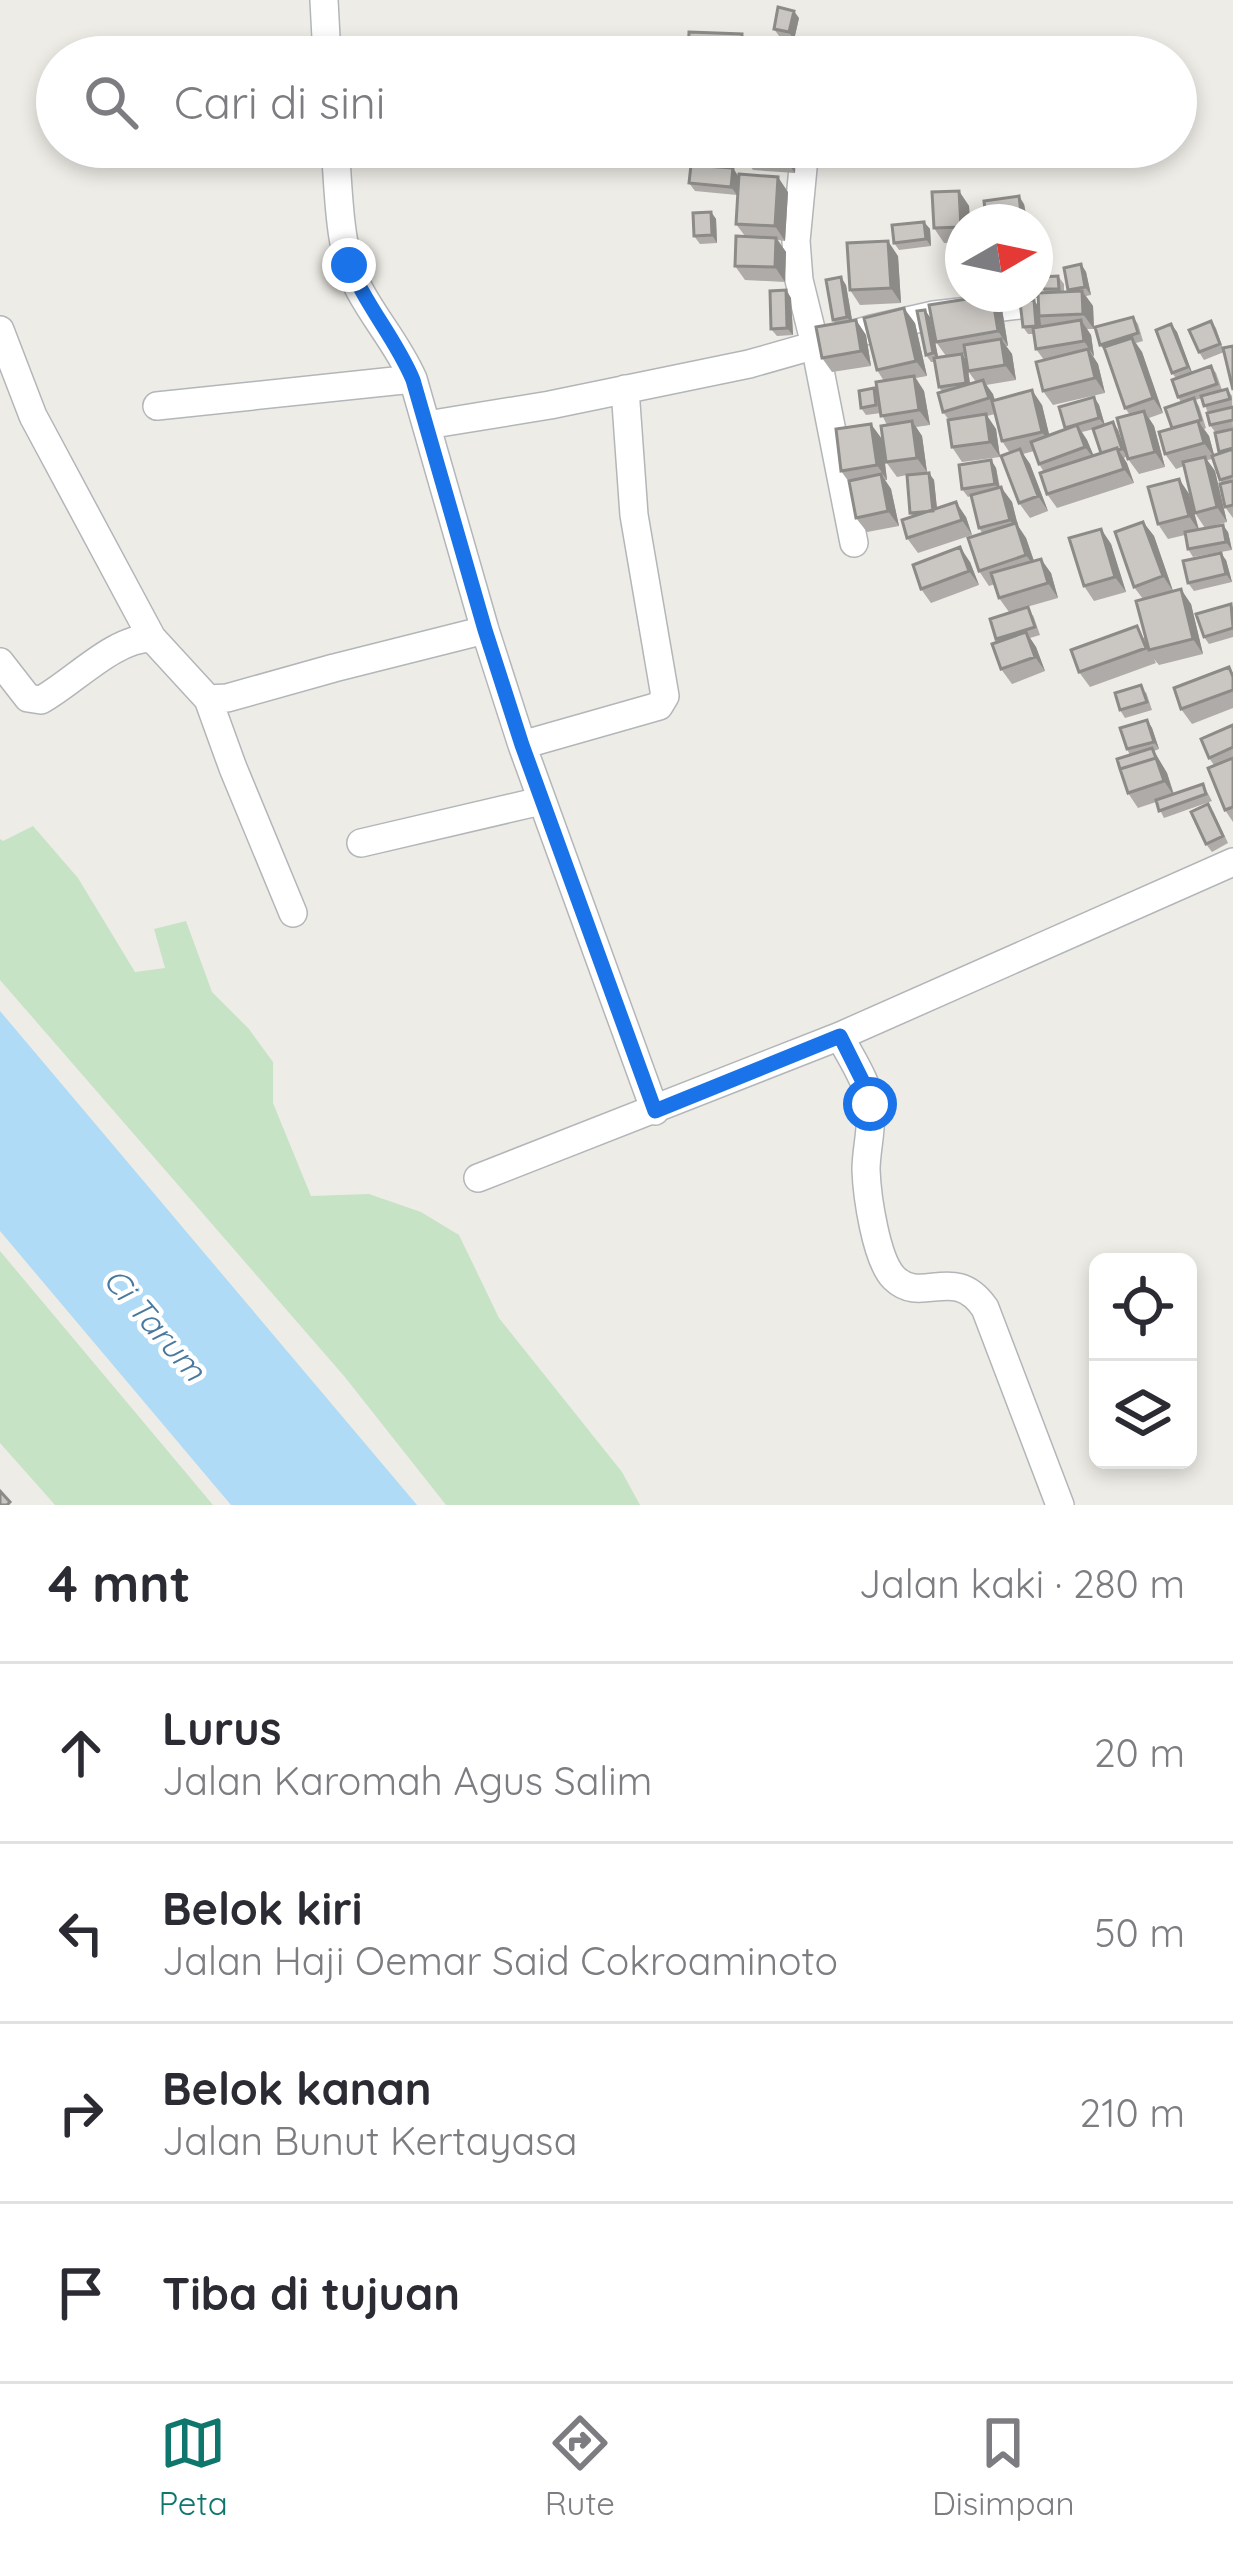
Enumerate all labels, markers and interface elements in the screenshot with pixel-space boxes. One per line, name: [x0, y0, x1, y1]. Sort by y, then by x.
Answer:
search box: [36, 36, 1197, 168]
icon: search: [78, 69, 144, 135]
text: Cari di sini: [174, 74, 385, 130]
north arrow: [945, 204, 1053, 312]
route end: [322, 238, 376, 292]
route start: [843, 1077, 897, 1131]
map controls: [1089, 1253, 1197, 1469]
button: locate: [1089, 1253, 1197, 1361]
water label: Ci Tarum: [95, 1259, 216, 1389]
button: layers: [1089, 1361, 1197, 1469]
text: 4 mnt: [48, 1551, 191, 1615]
text: Jalan kaki · 280 m: [859, 1559, 1185, 1608]
text: Lurus: [162, 1700, 281, 1756]
icon: ahead: [48, 1720, 114, 1786]
text: 20 m: [1094, 1728, 1185, 1777]
text: Jalan Karomah Agus Salim: [162, 1756, 652, 1805]
text: Belok kiri: [162, 1880, 362, 1936]
icon: left: [48, 1900, 114, 1966]
text: 50 m: [1094, 1908, 1185, 1957]
text: Jalan Haji Oemar Said Cokroaminoto: [162, 1936, 838, 1985]
text: Belok kanan: [162, 2060, 432, 2116]
icon: right: [48, 2080, 114, 2146]
text: 210 m: [1080, 2088, 1185, 2137]
text: Jalan Bunut Kertayasa: [162, 2116, 577, 2165]
icon: arrive: [48, 2260, 114, 2326]
text: Tiba di tujuan: [162, 2265, 460, 2321]
tab: Peta: [159, 2410, 228, 2523]
tab: Rute: [545, 2410, 615, 2523]
tab: Disimpan: [932, 2410, 1074, 2523]

